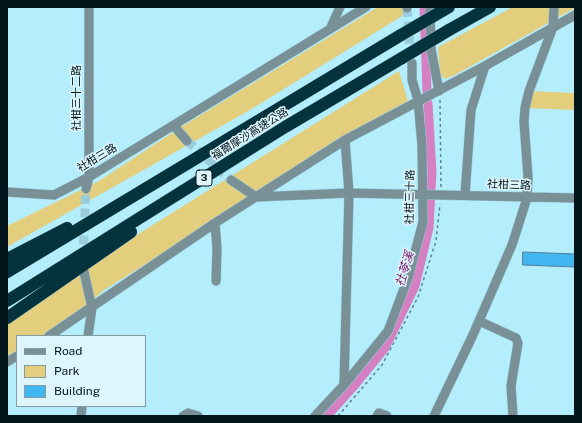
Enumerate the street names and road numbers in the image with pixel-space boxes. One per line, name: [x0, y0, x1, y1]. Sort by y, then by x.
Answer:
street label: 社柑三十二路: [70, 65, 84, 131]
street label: 福爾摩沙高速公路: [209, 105, 291, 163]
street label: 社柑三路: [75, 141, 119, 175]
street label: 社柑三十路: [403, 169, 417, 225]
road number: 3: [196, 170, 212, 186]
street label: 社柑三路: [487, 178, 531, 192]

